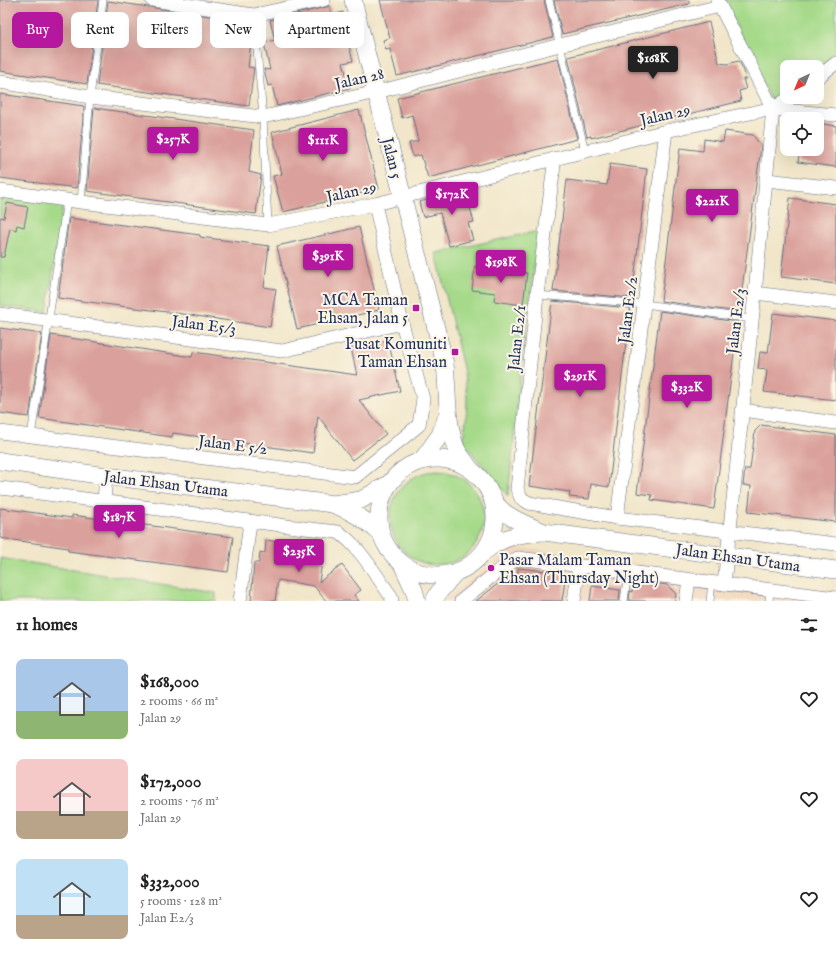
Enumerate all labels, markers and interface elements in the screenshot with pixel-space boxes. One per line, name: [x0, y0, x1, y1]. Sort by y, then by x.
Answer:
chip: Buy: [12, 12, 63, 48]
chip: Rent: [71, 12, 129, 48]
chip: Filters: [137, 12, 202, 48]
chip: New: [210, 12, 266, 48]
chip: Apartment: [274, 12, 364, 48]
pin: $168K: [625, 46, 681, 80]
text: $168K: [637, 50, 669, 67]
north arrow: [780, 60, 824, 104]
map controls: [780, 60, 824, 156]
street label: Jalan 28: [331, 65, 386, 96]
street label: Jalan 29: [636, 100, 692, 132]
button: locate: [780, 112, 824, 156]
pin: $257K: [145, 127, 201, 161]
pin: $111K: [295, 128, 351, 162]
text: $257K: [156, 131, 190, 148]
text: $111K: [307, 132, 339, 149]
street label: Jalan 5: [376, 134, 406, 182]
street label: Jalan 29: [323, 178, 378, 208]
pin: $172K: [424, 182, 480, 216]
text: $172K: [435, 186, 469, 203]
pin: $221K: [684, 189, 740, 223]
text: $221K: [695, 193, 729, 210]
pin: $391K: [300, 244, 356, 278]
text: $391K: [312, 248, 344, 265]
pin: $198K: [473, 250, 529, 284]
text: $198K: [485, 254, 517, 271]
street label: Jalan E2/2: [615, 275, 643, 347]
street label: Jalan E2/3: [723, 287, 751, 357]
place label: MCA Taman Ehsan, Jalan 5: [317, 291, 408, 329]
marker: MCA Taman Ehsan, Jalan 5: [411, 303, 421, 313]
street label: Jalan E2/1: [504, 304, 531, 374]
street label: Jalan E5/3: [168, 312, 237, 340]
place label: Pusat Komuniti Taman Ehsan: [345, 335, 447, 373]
marker: Pusat Komuniti Taman Ehsan: [450, 347, 460, 357]
pin: $291K: [552, 364, 608, 398]
text: $291K: [563, 368, 597, 385]
pin: $332K: [659, 375, 715, 409]
text: $332K: [671, 379, 703, 396]
street label: Jalan E 5/2: [195, 432, 268, 460]
street label: Jalan Ehsan Utama: [100, 467, 229, 503]
pin: $187K: [91, 505, 147, 539]
text: $187K: [103, 509, 135, 526]
pin: $235K: [271, 539, 327, 573]
street label: Jalan Ehsan Utama: [672, 540, 801, 578]
text: $235K: [283, 543, 315, 560]
place label: Pasar Malam Taman Ehsan (Thursday Night): [499, 551, 659, 589]
marker: Pasar Malam Taman Ehsan (Thursday Night): [486, 563, 496, 573]
icon: filters: [798, 614, 820, 636]
text: 11 homes: [16, 615, 77, 636]
text: $168,000: [140, 672, 199, 693]
icon: home: [48, 675, 96, 723]
icon: heart: [798, 688, 820, 710]
text: 2 rooms · 66 m²: [140, 693, 218, 710]
text: Jalan 29: [140, 710, 181, 727]
text: $172,000: [140, 772, 201, 793]
icon: home: [48, 775, 96, 823]
icon: heart: [798, 788, 820, 810]
text: 2 rooms · 76 m²: [140, 793, 219, 810]
text: Jalan 29: [140, 810, 181, 827]
text: $332,000: [140, 872, 200, 893]
icon: home: [48, 875, 96, 923]
icon: heart: [798, 888, 820, 910]
text: 5 rooms · 128 m²: [140, 893, 222, 910]
text: Jalan E2/3: [140, 910, 194, 927]

